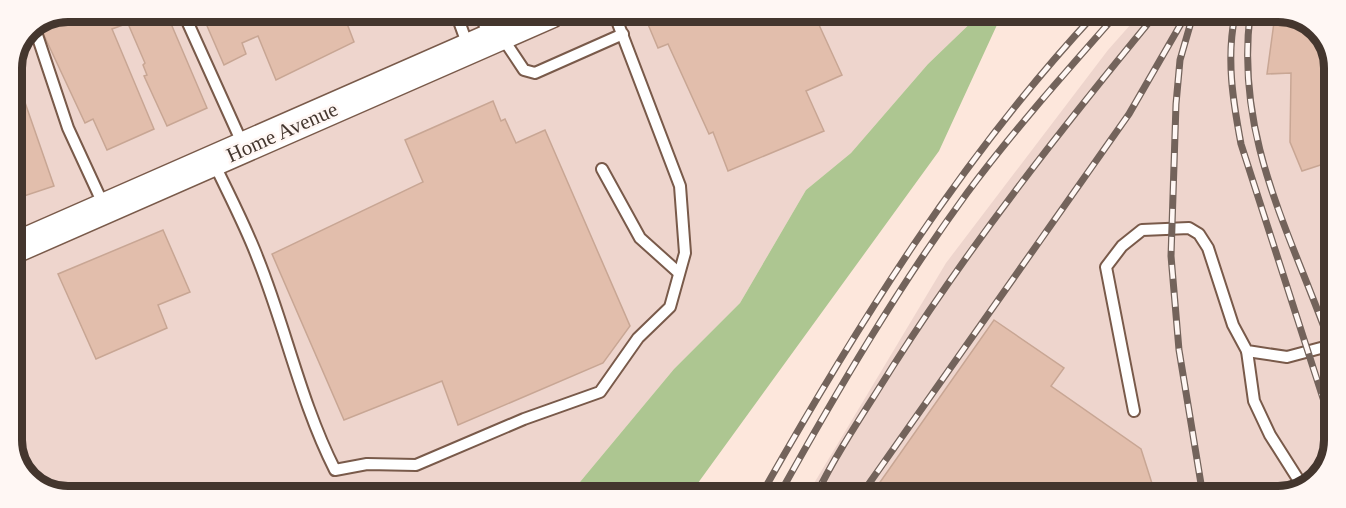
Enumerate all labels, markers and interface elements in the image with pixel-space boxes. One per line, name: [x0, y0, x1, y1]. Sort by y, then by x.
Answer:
street label: Home Avenue: [223, 97, 341, 167]

